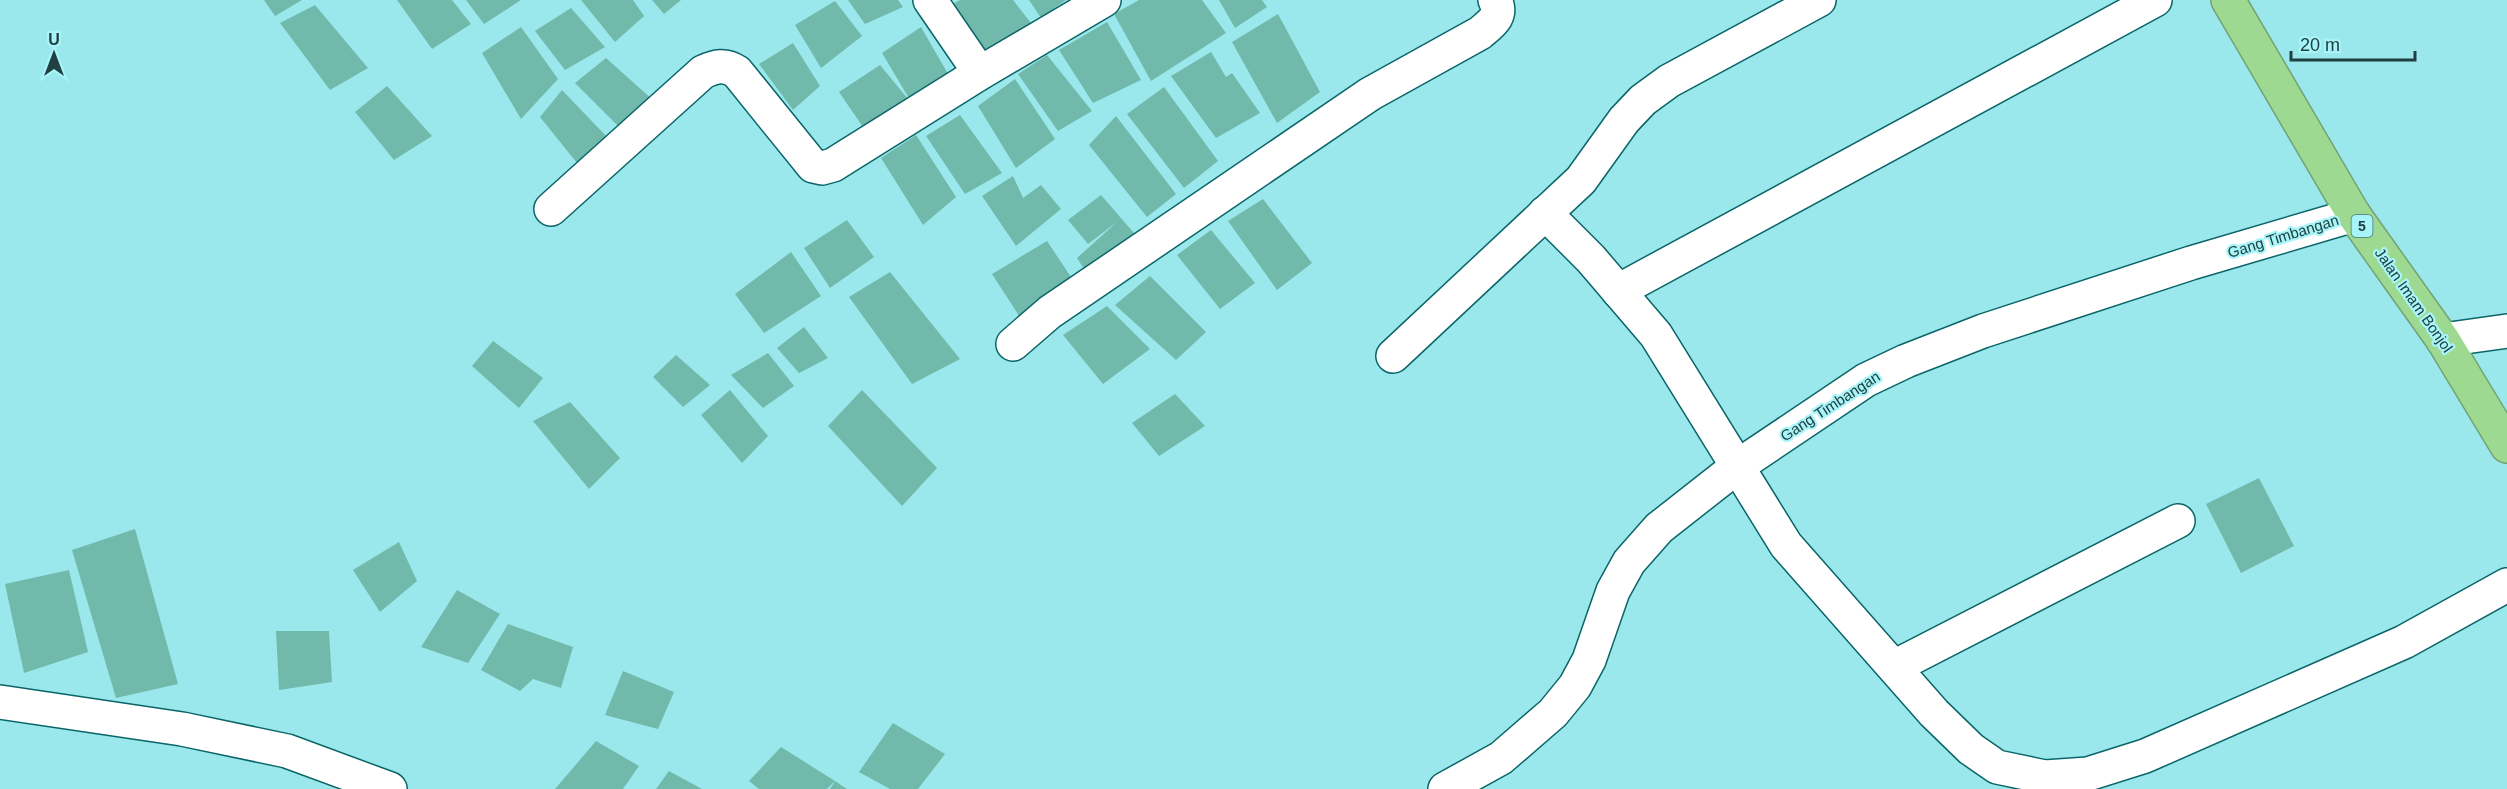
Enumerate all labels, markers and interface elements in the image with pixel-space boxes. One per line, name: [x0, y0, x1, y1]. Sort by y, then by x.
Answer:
north arrow: [24, 24, 84, 84]
scale bar: [2291, 24, 2416, 62]
text: U: [48, 31, 60, 48]
text: 20 m: [2300, 35, 2340, 55]
street label: Gang Timbangan: [2225, 211, 2341, 261]
road number: 5: [2352, 215, 2372, 237]
street label: Jalan Imam Bonjol: [2372, 245, 2456, 355]
street label: Gang Timbangan: [1777, 368, 1883, 444]

